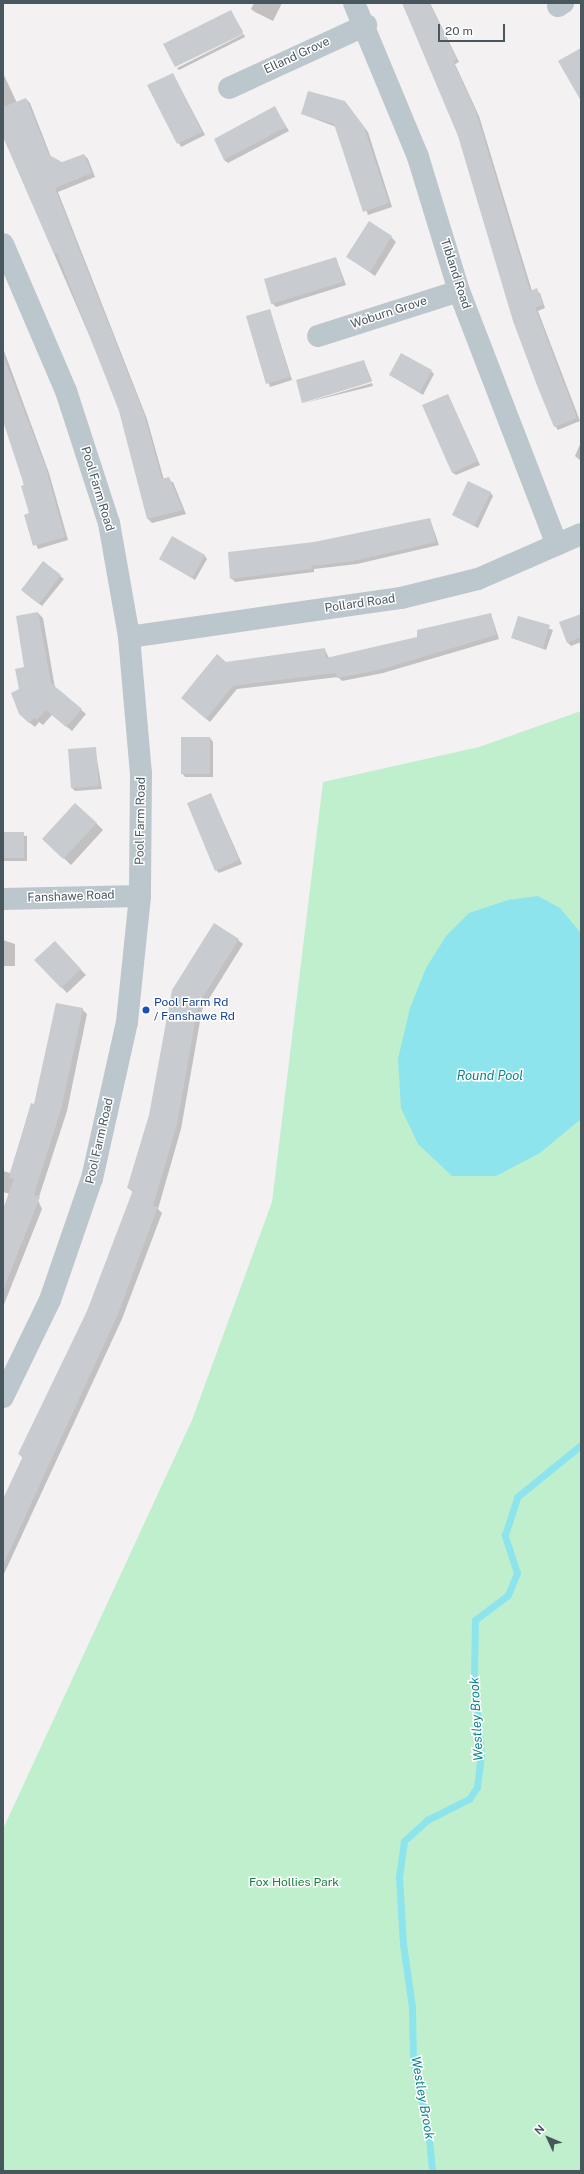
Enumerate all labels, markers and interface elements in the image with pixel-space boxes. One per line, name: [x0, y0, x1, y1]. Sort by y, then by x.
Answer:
scale bar: [440, 16, 507, 42]
text: 20 m: [445, 24, 473, 38]
street label: Elland Grove: [262, 35, 332, 77]
street label: Tibland Road: [437, 237, 473, 311]
street label: Woburn Grove: [349, 294, 429, 332]
street label: Pool Farm Road: [77, 445, 117, 533]
street label: Pollard Road: [324, 592, 396, 616]
street label: Pool Farm Road: [133, 777, 149, 865]
street label: Fanshawe Road: [27, 888, 115, 906]
place label: Pool Farm Rd / Fanshawe Rd: [154, 996, 235, 1024]
marker: Pool Farm Rd / Fanshawe Rd: [141, 1005, 151, 1015]
water label: Round Pool: [457, 1068, 523, 1084]
street label: Pool Farm Road: [83, 1097, 117, 1185]
water label: Westley Brook: [467, 1677, 487, 1761]
park label: Fox Hollies Park: [249, 1876, 339, 1890]
water label: Westley Brook: [407, 2055, 437, 2141]
north arrow: [528, 2118, 568, 2158]
text: N: [532, 2122, 547, 2137]

